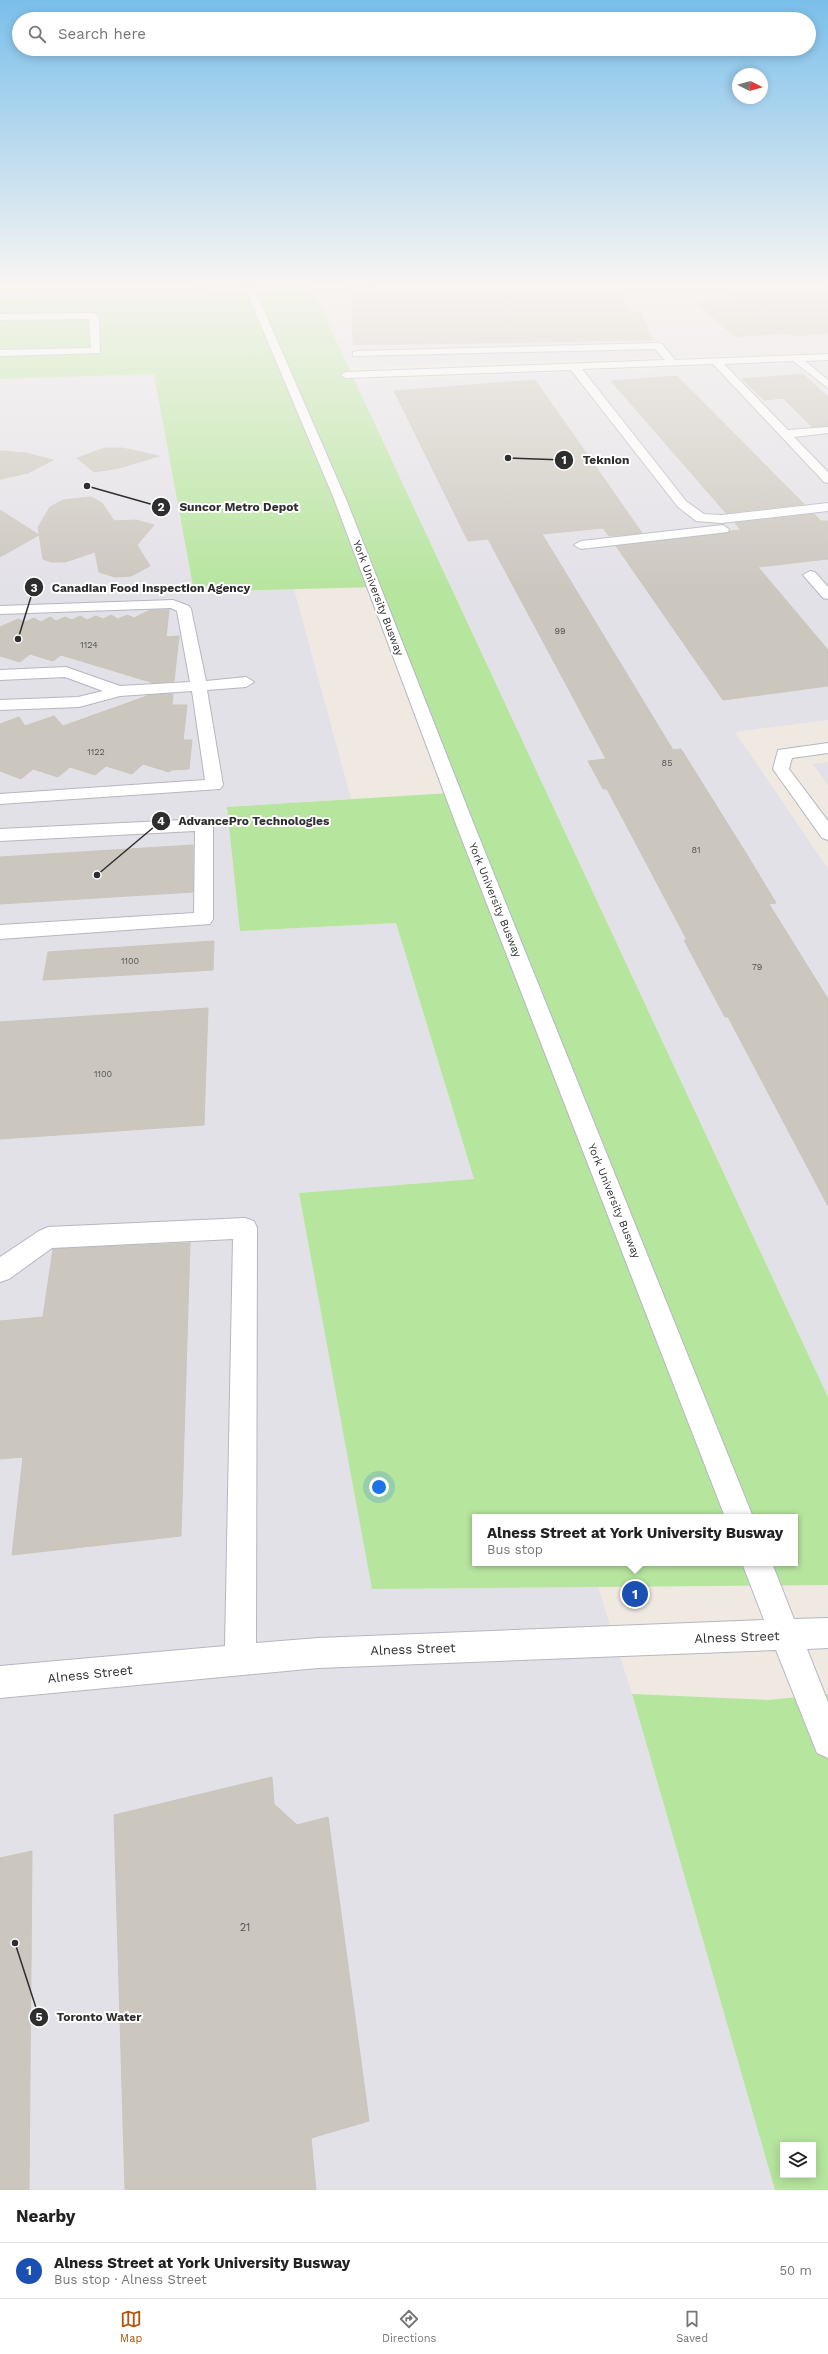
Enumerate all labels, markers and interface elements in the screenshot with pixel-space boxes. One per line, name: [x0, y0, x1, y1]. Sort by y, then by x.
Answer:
search box: [12, 12, 816, 56]
icon: search: [26, 23, 48, 45]
text: Search here: [58, 25, 146, 43]
north arrow: [732, 68, 768, 104]
callout: Teknion: [554, 448, 637, 472]
text: 1: [561, 453, 567, 467]
text: Teknion: [583, 453, 629, 467]
callout: Suncor Metro Depot: [151, 495, 307, 519]
text: 2: [157, 500, 165, 514]
text: Suncor Metro Depot: [179, 500, 299, 514]
street label: York University Busway: [350, 538, 406, 658]
callout: Canadian Food Inspection Agency: [24, 575, 259, 599]
text: 3: [30, 581, 38, 595]
text: Canadian Food Inspection Agency: [52, 581, 250, 595]
house number: 99: [554, 626, 566, 636]
house number: 1124: [80, 640, 98, 650]
house number: 1122: [87, 747, 105, 757]
house number: 85: [662, 758, 672, 768]
callout: AdvancePro Technologies: [151, 809, 338, 833]
text: 4: [157, 814, 165, 828]
text: AdvancePro Technologies: [179, 814, 330, 828]
street label: York University Busway: [466, 841, 524, 960]
house number: 81: [691, 845, 701, 855]
house number: 1100: [121, 956, 140, 966]
house number: 79: [752, 962, 762, 972]
house number: 1100: [94, 1069, 113, 1079]
street label: York University Busway: [585, 1142, 643, 1261]
your location: [369, 1477, 389, 1497]
popup: [472, 1514, 798, 1566]
text: Alness Street at York University Busway: [487, 1524, 783, 1542]
text: Bus stop: [487, 1542, 543, 1557]
pin: 1: [622, 1579, 648, 1609]
street label: Alness Street: [694, 1628, 780, 1646]
street label: Alness Street: [370, 1640, 456, 1658]
street label: Alness Street: [47, 1662, 134, 1686]
house number: 21: [240, 1921, 250, 1934]
callout: Toronto Water: [29, 2005, 150, 2029]
text: 5: [36, 2010, 43, 2024]
text: Toronto Water: [57, 2010, 142, 2024]
map controls: [780, 2142, 816, 2178]
button: layers: [780, 2142, 816, 2178]
text: Nearby: [16, 2206, 75, 2226]
text: Alness Street at York University Busway: [54, 2254, 350, 2272]
text: 1: [26, 2263, 32, 2278]
text: 50 m: [780, 2263, 812, 2278]
text: Bus stop · Alness Street: [54, 2272, 207, 2287]
tab: Map: [120, 2308, 142, 2345]
tab: Directions: [382, 2308, 436, 2345]
tab: Saved: [676, 2308, 708, 2345]

